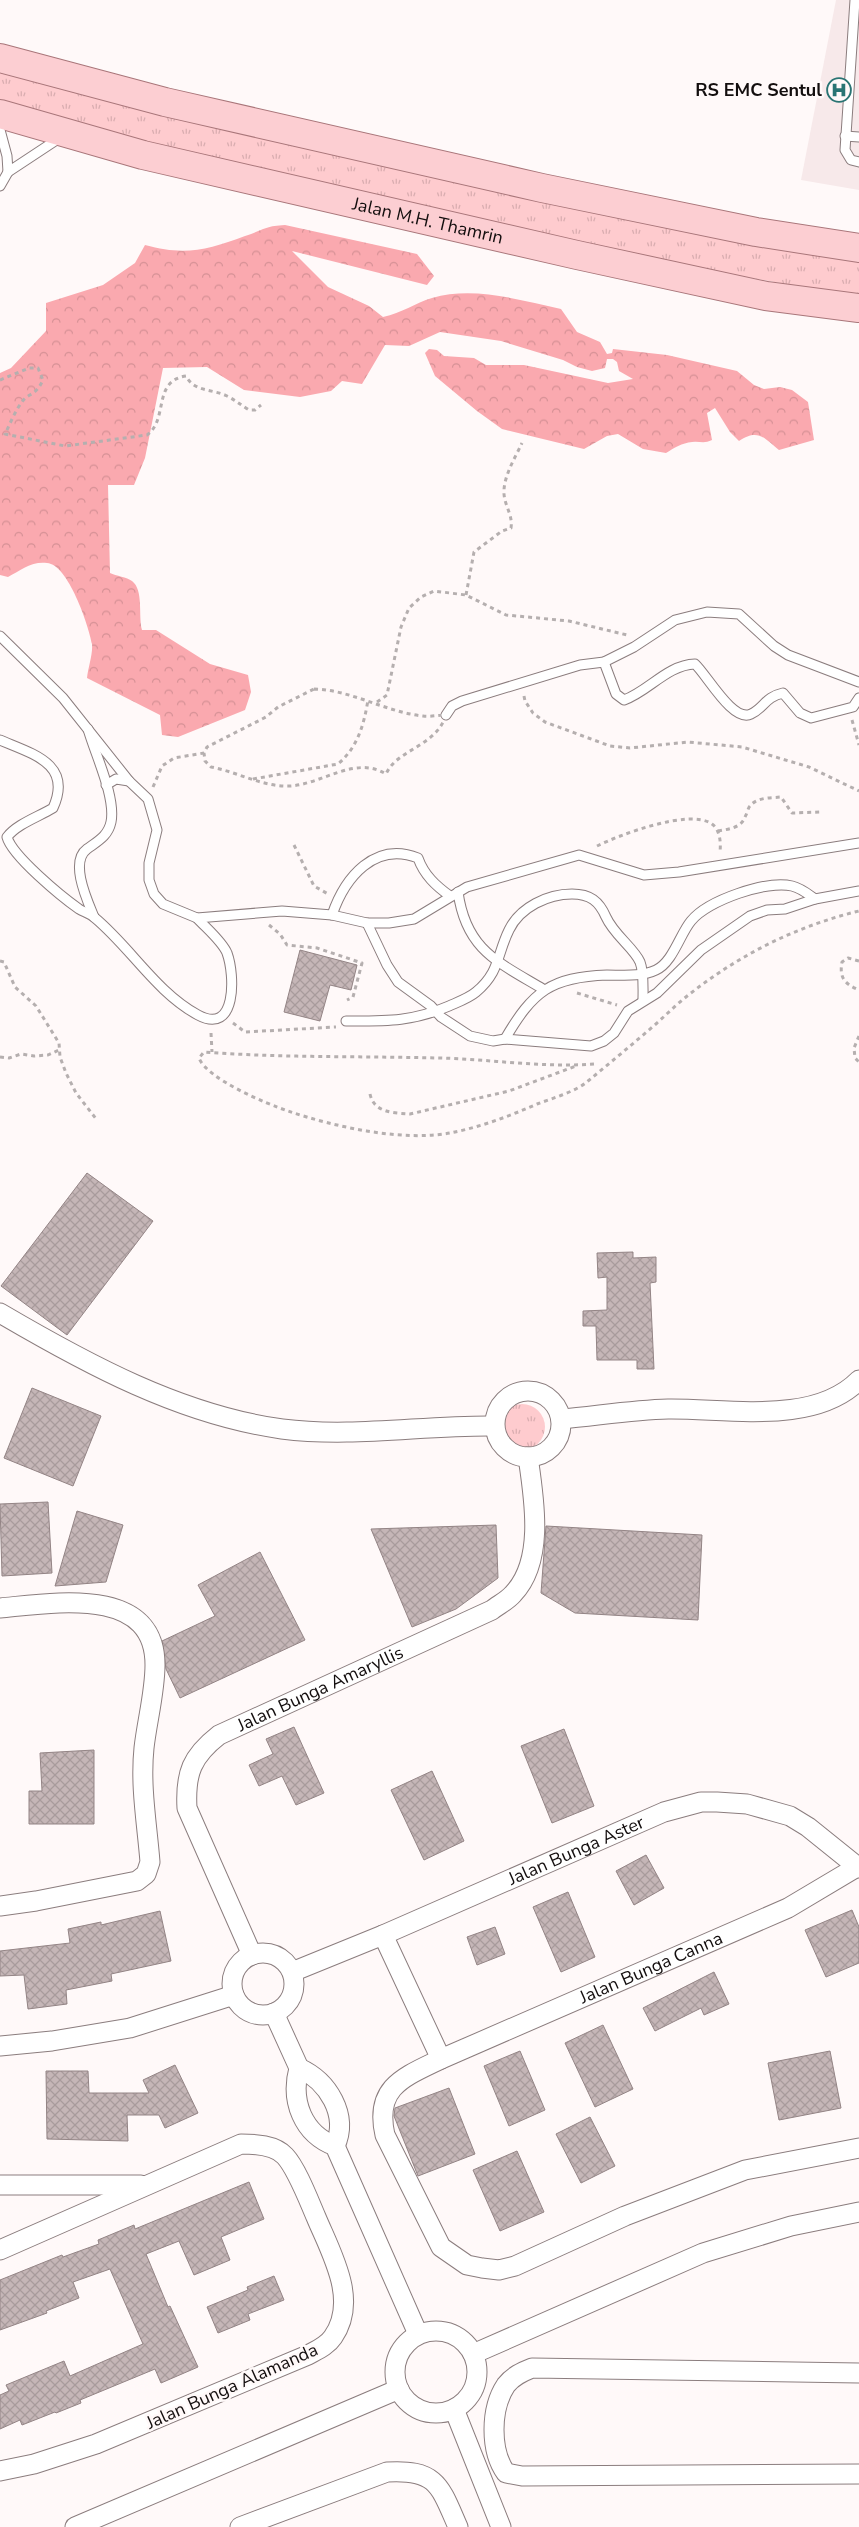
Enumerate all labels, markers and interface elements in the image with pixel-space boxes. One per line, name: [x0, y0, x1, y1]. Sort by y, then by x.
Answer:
hospital icon: RS EMC Sentul: [826, 77, 852, 103]
place label: RS EMC Sentul: [695, 78, 822, 102]
street label: Jalan M.H. Thamrin: [349, 191, 506, 250]
street label: Jalan Bunga Amaryllis: [232, 1640, 407, 1738]
street label: Jalan Bunga Aster: [503, 1810, 648, 1891]
street label: Jalan Bunga Canna: [575, 1926, 726, 2010]
street label: Jalan Bunga Alamanda: [141, 2337, 322, 2435]

